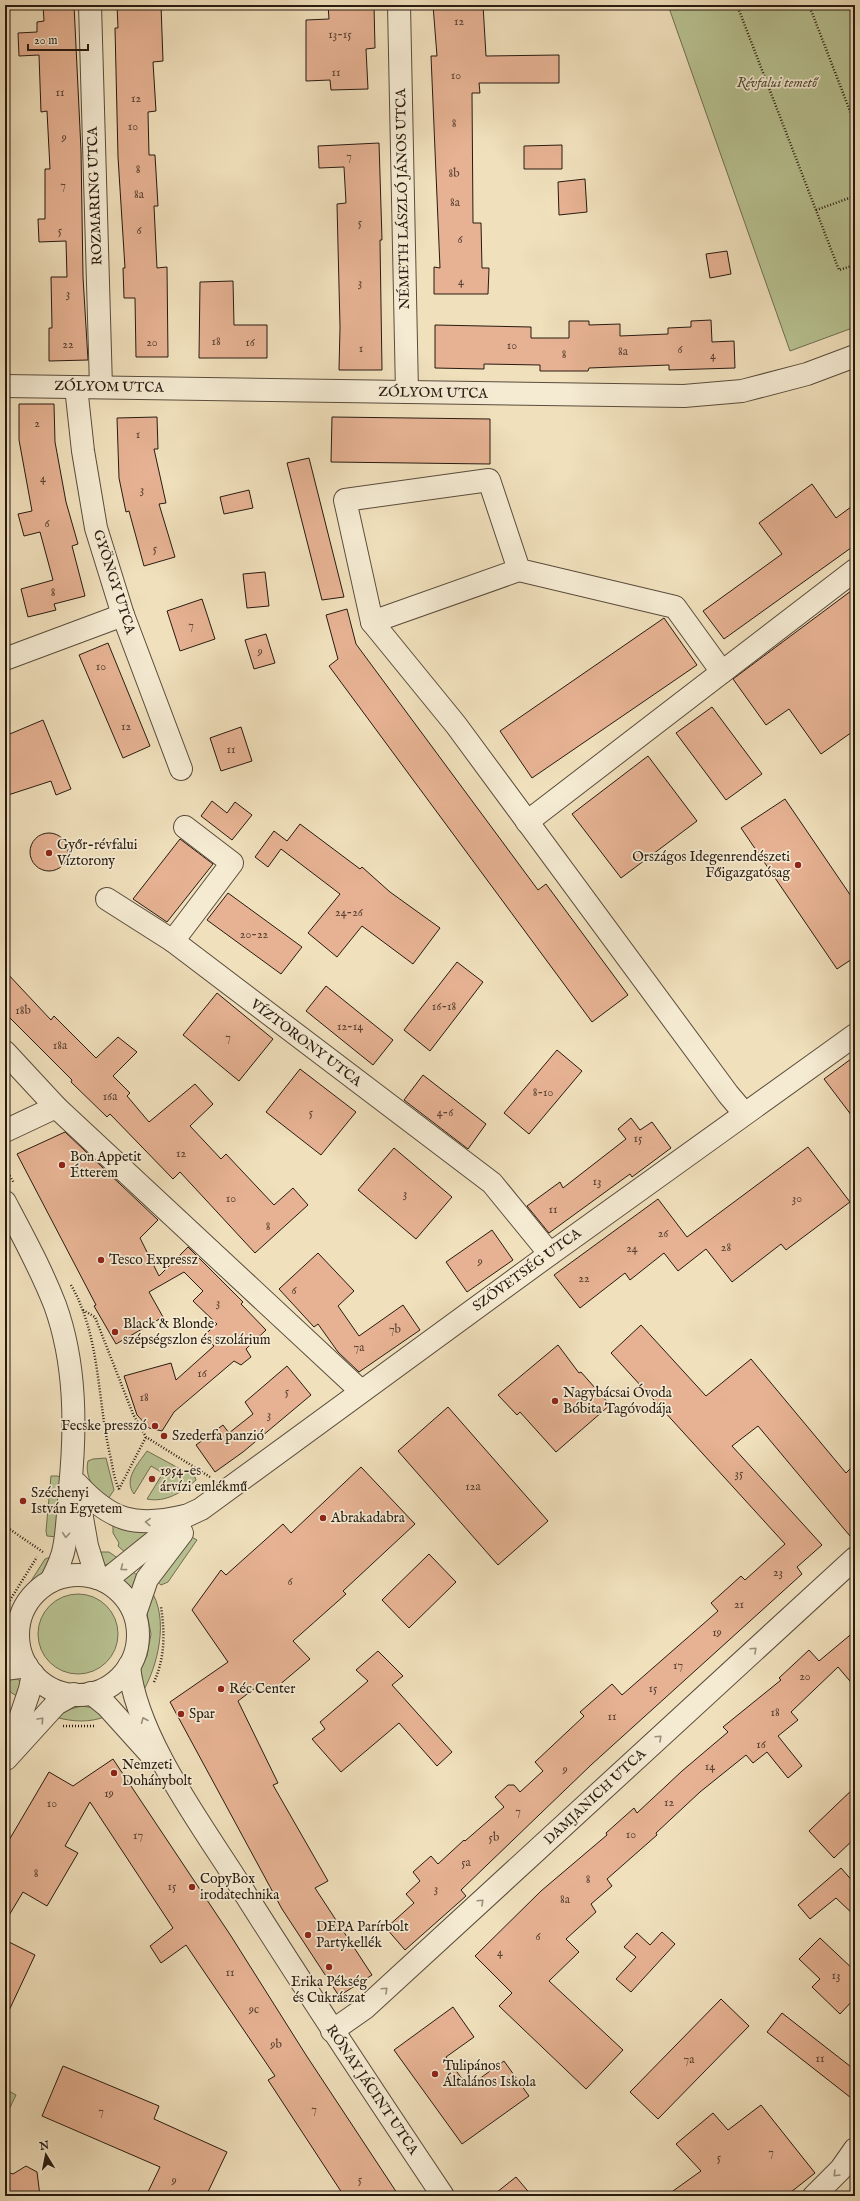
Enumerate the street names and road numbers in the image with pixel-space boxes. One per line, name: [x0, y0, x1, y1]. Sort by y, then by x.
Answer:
street label: NÉMETH LÁSZLÓ JÁNOS UTCA: [391, 88, 414, 310]
street label: ROZMARING UTCA: [84, 126, 106, 266]
street label: ZÓLYOM UTCA: [54, 376, 164, 397]
street label: ZÓLYOM UTCA: [378, 382, 488, 403]
street label: GYÖNGY UTCA: [89, 527, 140, 637]
street label: VÍZTORONY UTCA: [246, 994, 366, 1091]
street label: SZÖVETSÉG UTCA: [468, 1223, 585, 1316]
street label: DAMJANICH UTCA: [540, 1745, 650, 1849]
street label: RÓNAY JÁCINT UTCA: [322, 2021, 423, 2159]

